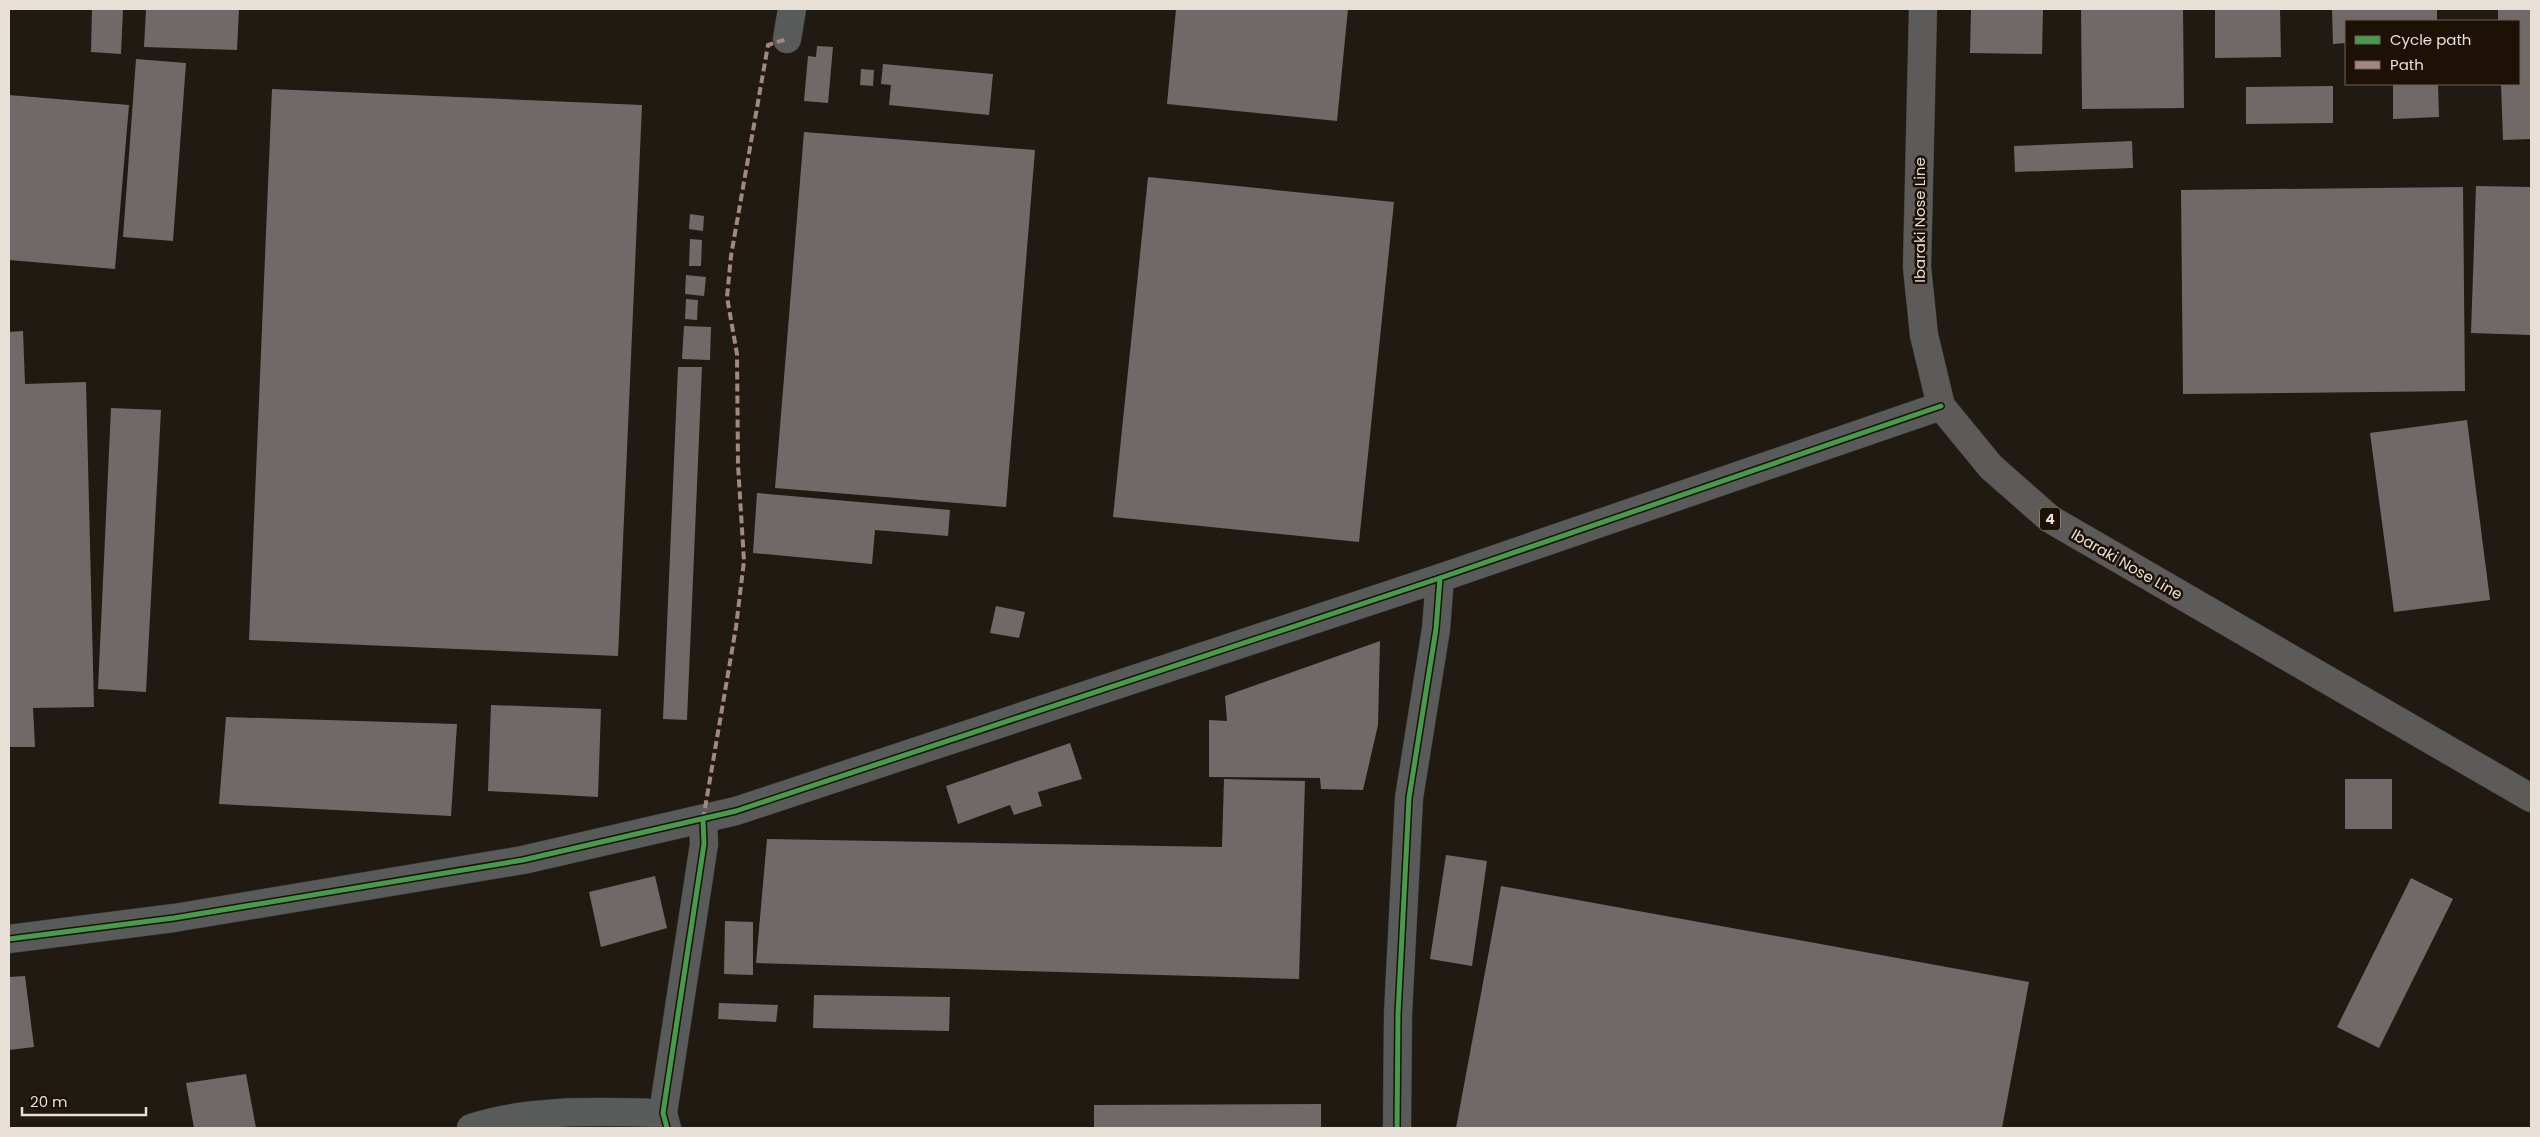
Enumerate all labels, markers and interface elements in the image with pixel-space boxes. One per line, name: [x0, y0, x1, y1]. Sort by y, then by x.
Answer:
legend: [2345, 20, 2520, 85]
text: Cycle path: [2390, 29, 2471, 50]
text: Path: [2390, 54, 2424, 75]
street label: Ibaraki Nose Line: [1909, 157, 1930, 283]
road number: 4: [2040, 508, 2060, 530]
street label: Ibaraki Nose Line: [2067, 524, 2187, 604]
scale bar: [22, 1084, 146, 1116]
text: 20 m: [30, 1091, 68, 1112]

